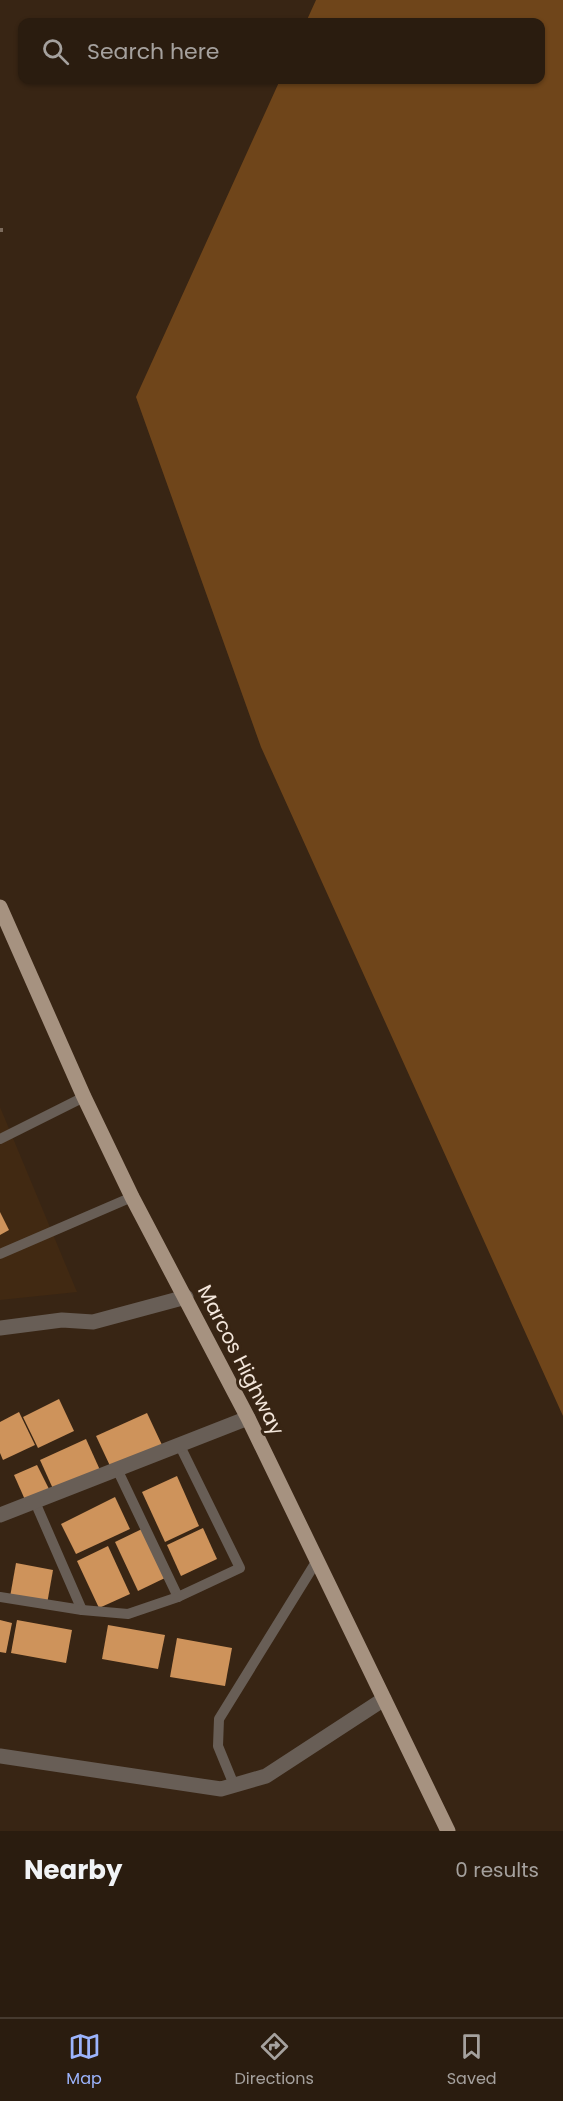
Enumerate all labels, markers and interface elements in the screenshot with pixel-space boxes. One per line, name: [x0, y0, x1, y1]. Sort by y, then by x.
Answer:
search box: [18, 18, 545, 84]
icon: search: [39, 35, 72, 68]
text: Search here: [87, 36, 220, 67]
street label: Marcos Highway: [191, 1280, 291, 1440]
text: Nearby: [24, 1852, 122, 1888]
text: 0 results: [455, 1856, 539, 1884]
tab: Map: [66, 2030, 102, 2091]
tab: Directions: [235, 2030, 314, 2091]
tab: Saved: [447, 2030, 497, 2091]

